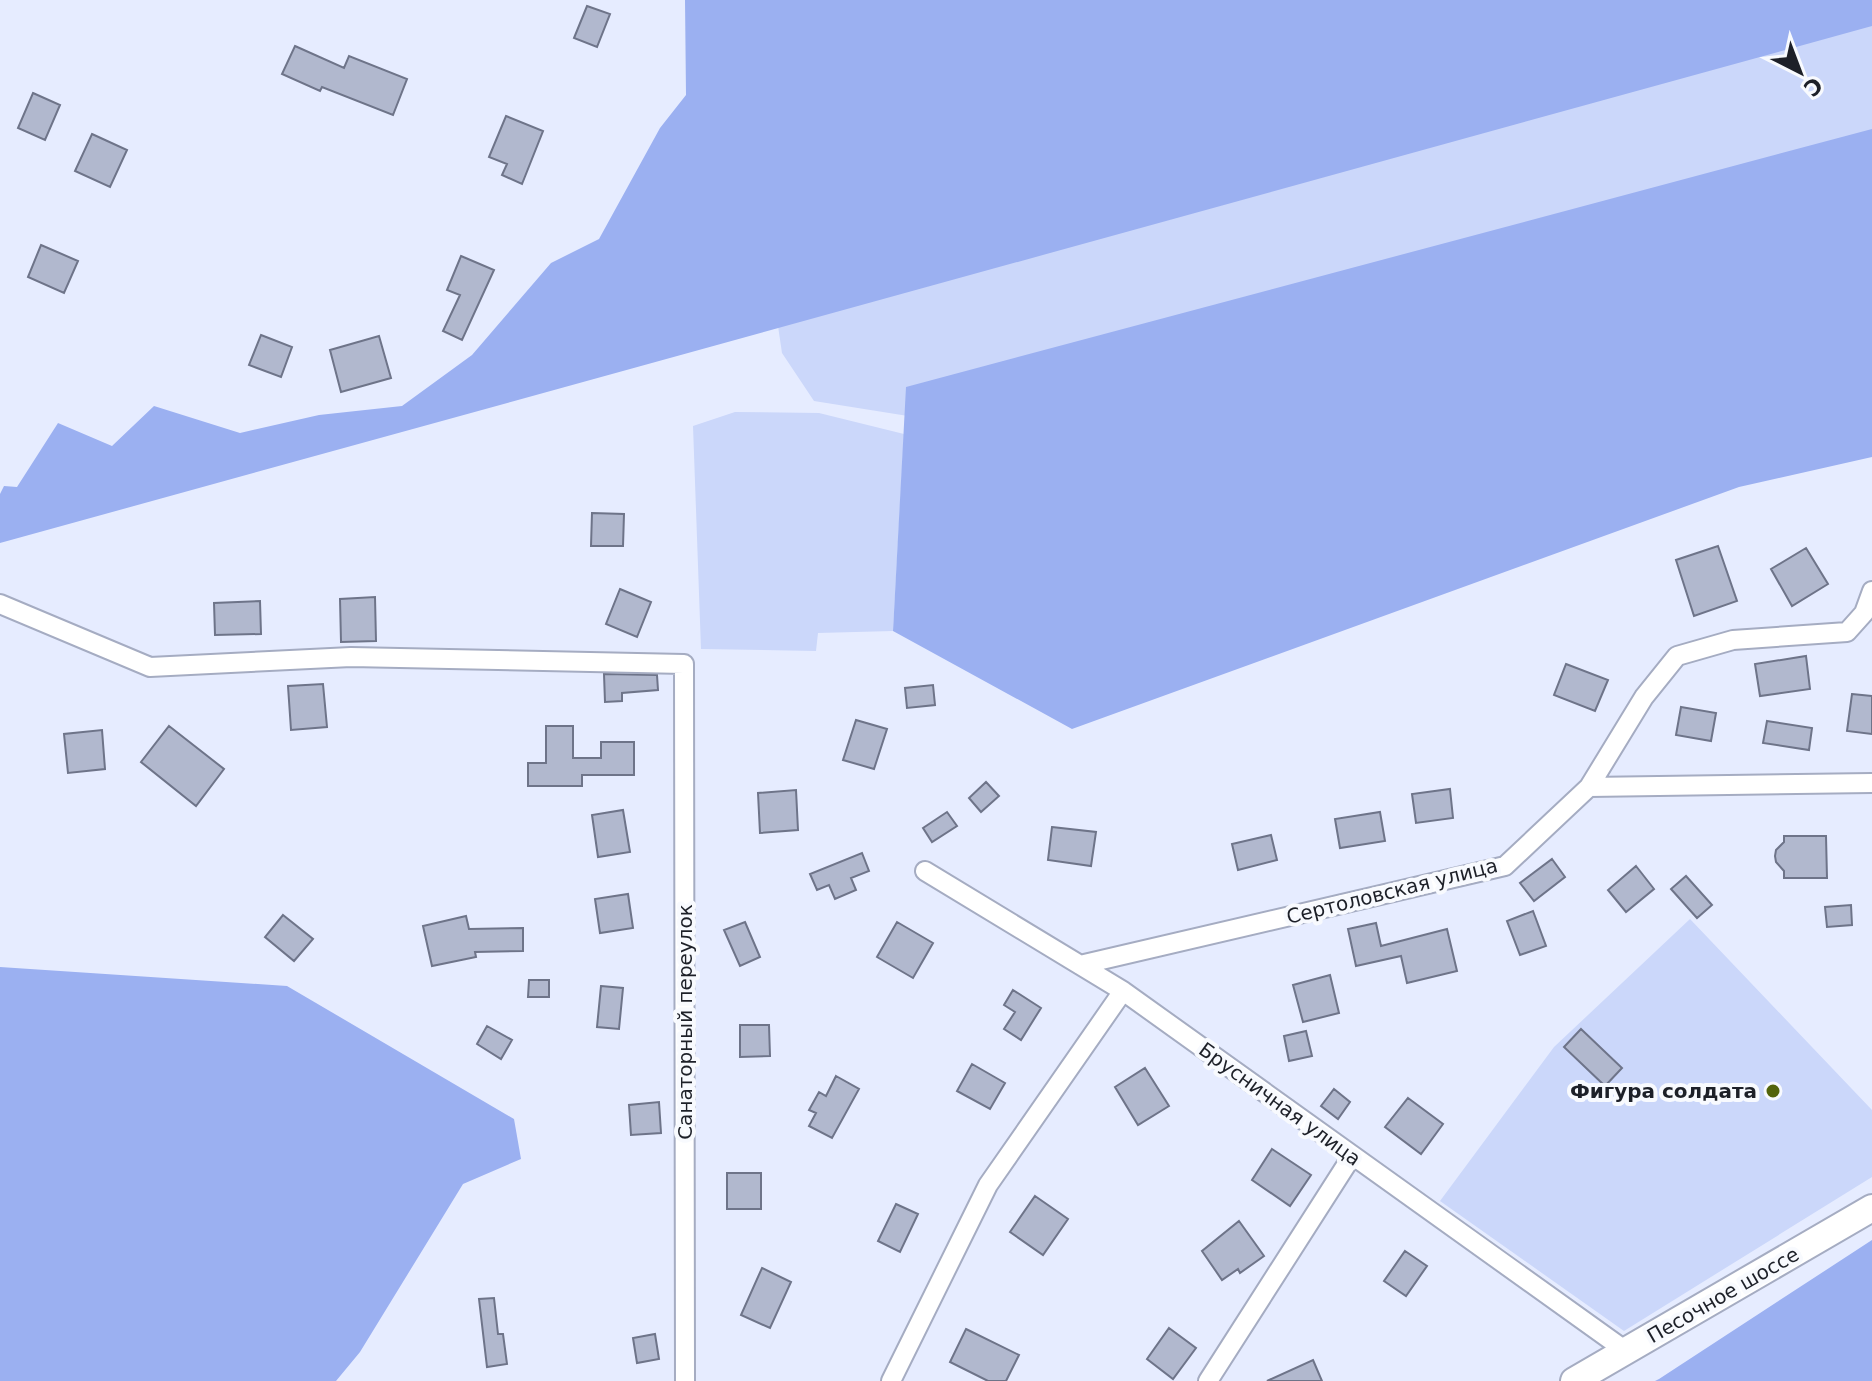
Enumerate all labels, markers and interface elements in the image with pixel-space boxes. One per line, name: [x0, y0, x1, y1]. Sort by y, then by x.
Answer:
north arrow: [1760, 32, 1840, 112]
text: С: [1799, 72, 1827, 101]
street label: Сертоловская улица: [1284, 853, 1500, 929]
street label: Санаторный переулок: [673, 904, 697, 1140]
street label: Брусничная улица: [1194, 1037, 1366, 1171]
place label: Фигура солдата: [1570, 1079, 1757, 1103]
marker: Фигура солдата: [1764, 1082, 1782, 1100]
street label: Песочное шоссе: [1643, 1242, 1803, 1348]

